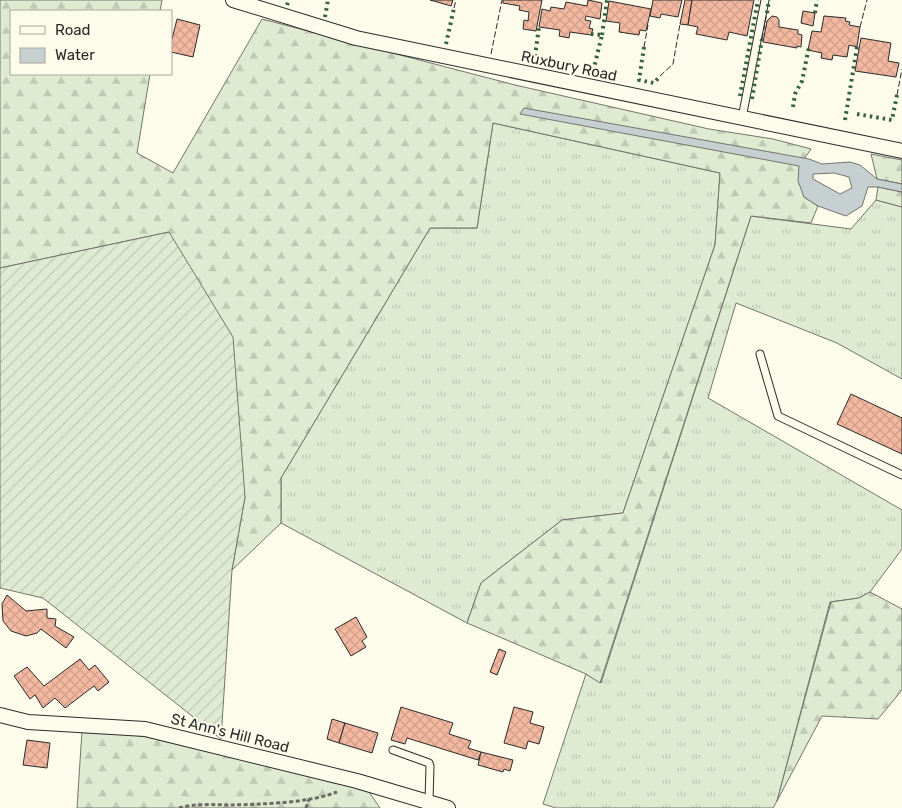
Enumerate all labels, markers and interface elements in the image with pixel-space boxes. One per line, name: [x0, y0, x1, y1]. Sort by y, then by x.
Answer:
legend: [10, 10, 172, 75]
text: Road: [55, 21, 91, 39]
text: Water: [55, 46, 95, 64]
street label: Ruxbury Road: [519, 47, 619, 85]
street label: St Ann's Hill Road: [169, 710, 291, 756]

